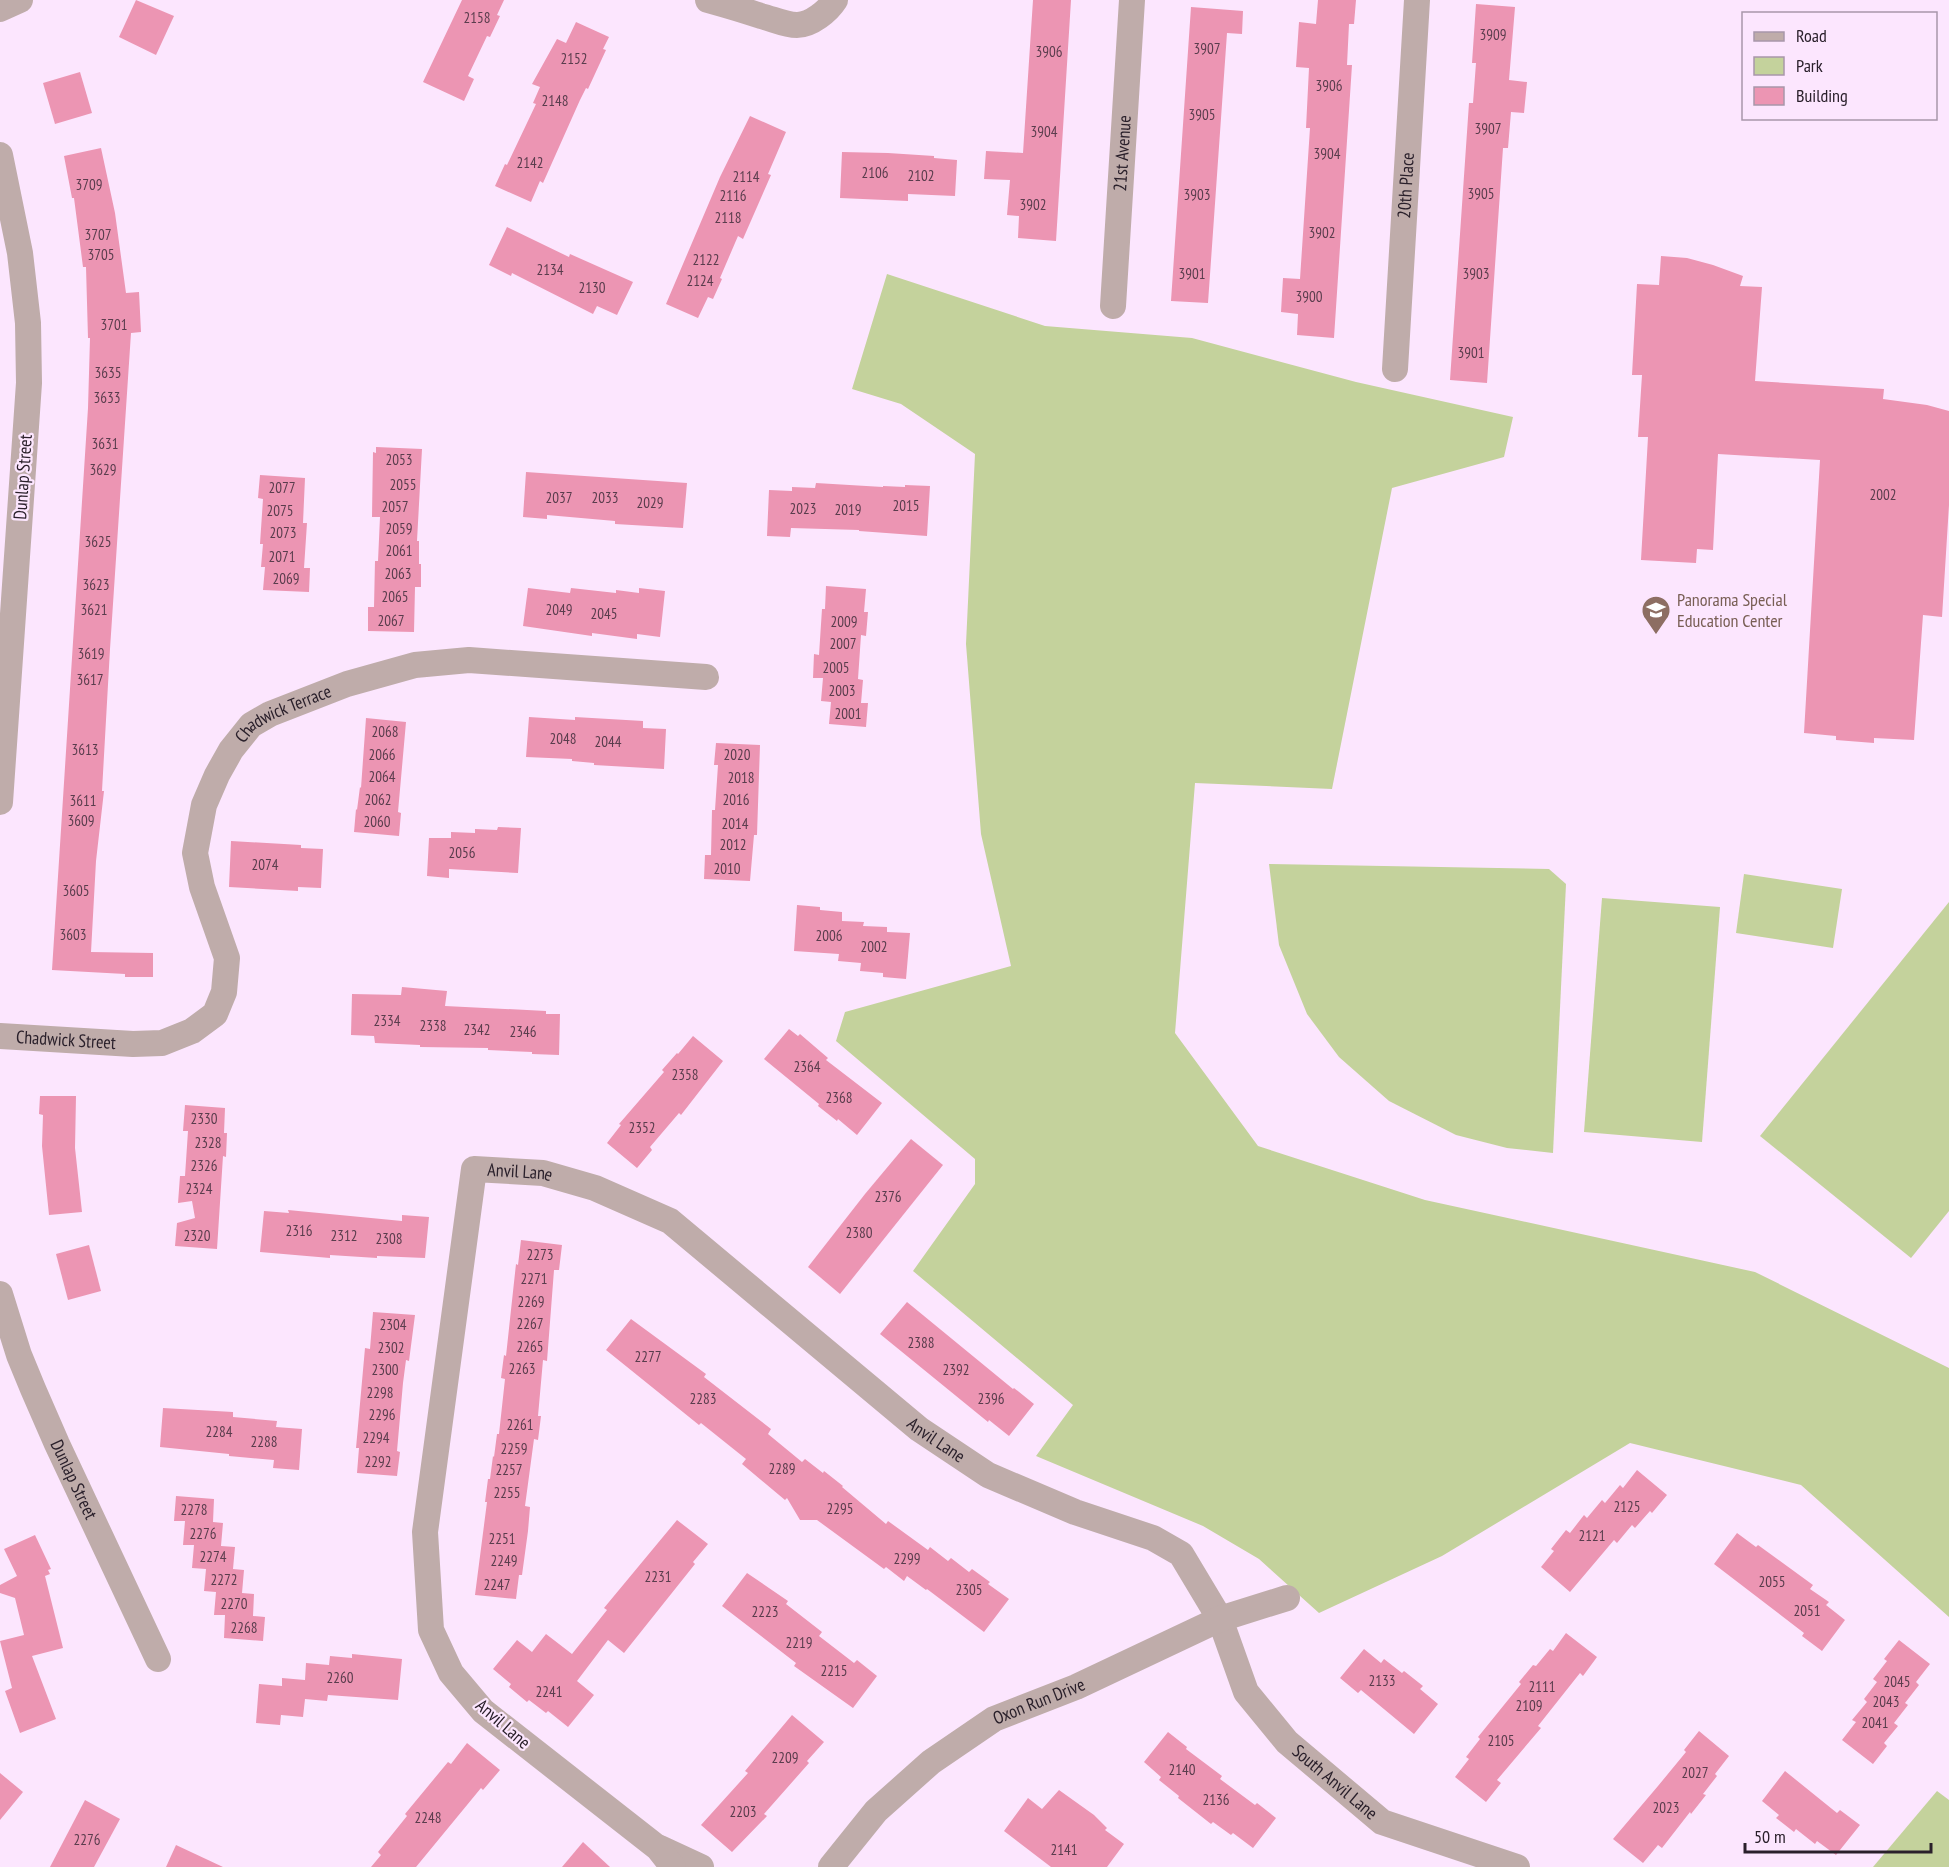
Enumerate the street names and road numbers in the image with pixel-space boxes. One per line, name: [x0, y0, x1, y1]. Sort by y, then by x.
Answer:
street label: 21st Avenue: [1108, 115, 1136, 192]
street label: 20th Place: [1392, 152, 1419, 219]
street label: Dunlap Street: [8, 433, 37, 520]
street label: Chadwick Terrace: [230, 679, 335, 747]
street label: Chadwick Street: [15, 1025, 116, 1054]
street label: Anvil Lane: [487, 1158, 555, 1186]
street label: Anvil Lane: [903, 1412, 970, 1467]
street label: Dunlap Street: [46, 1436, 103, 1523]
street label: Oxon Run Drive: [989, 1672, 1089, 1729]
street label: Anvil Lane: [471, 1694, 535, 1754]
street label: South Anvil Lane: [1288, 1739, 1383, 1824]

